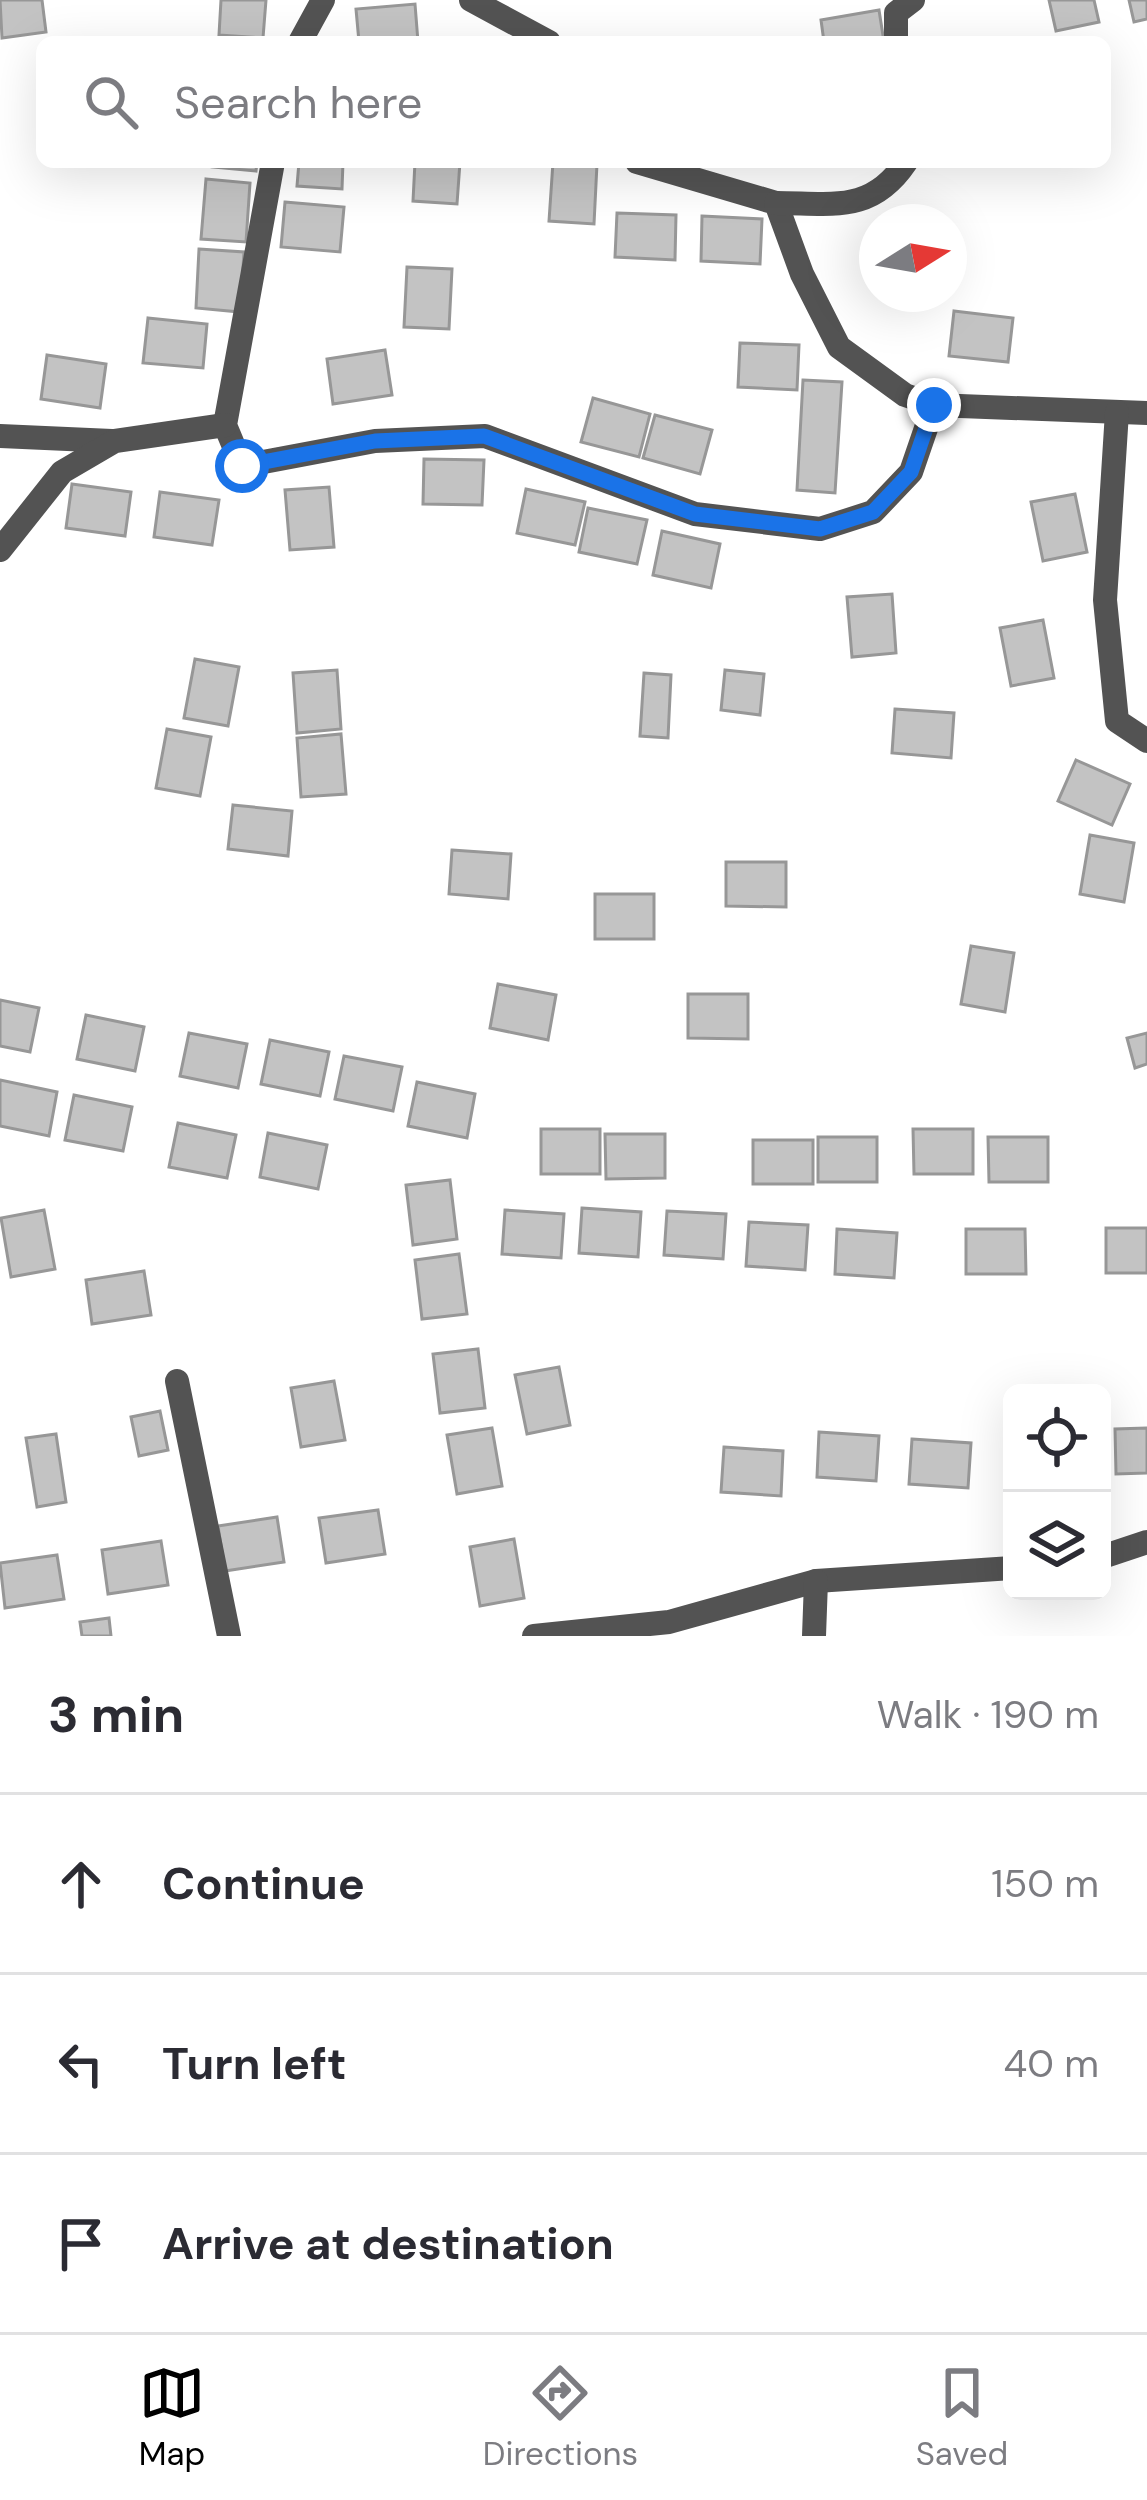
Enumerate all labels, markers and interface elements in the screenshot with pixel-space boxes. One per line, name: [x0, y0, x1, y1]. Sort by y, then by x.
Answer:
search box: [36, 36, 1111, 168]
icon: search: [78, 69, 144, 135]
text: Search here: [174, 73, 422, 132]
north arrow: [859, 204, 967, 312]
route end: [907, 378, 961, 432]
route start: [215, 439, 269, 493]
map controls: [1003, 1384, 1111, 1600]
button: locate: [1003, 1384, 1111, 1492]
button: layers: [1003, 1492, 1111, 1600]
text: 3 min: [48, 1681, 184, 1748]
text: Walk · 190 m: [877, 1689, 1099, 1740]
icon: ahead: [48, 1851, 114, 1917]
text: Continue: [162, 1854, 365, 1913]
text: 150 m: [991, 1858, 1099, 1909]
icon: left: [48, 2031, 114, 2097]
text: Turn left: [162, 2034, 346, 2093]
text: 40 m: [1004, 2038, 1099, 2089]
icon: arrive: [48, 2211, 114, 2277]
text: Arrive at destination: [162, 2214, 614, 2273]
tab: Map: [139, 2360, 205, 2475]
tab: Directions: [483, 2360, 638, 2475]
tab: Saved: [916, 2360, 1008, 2475]

